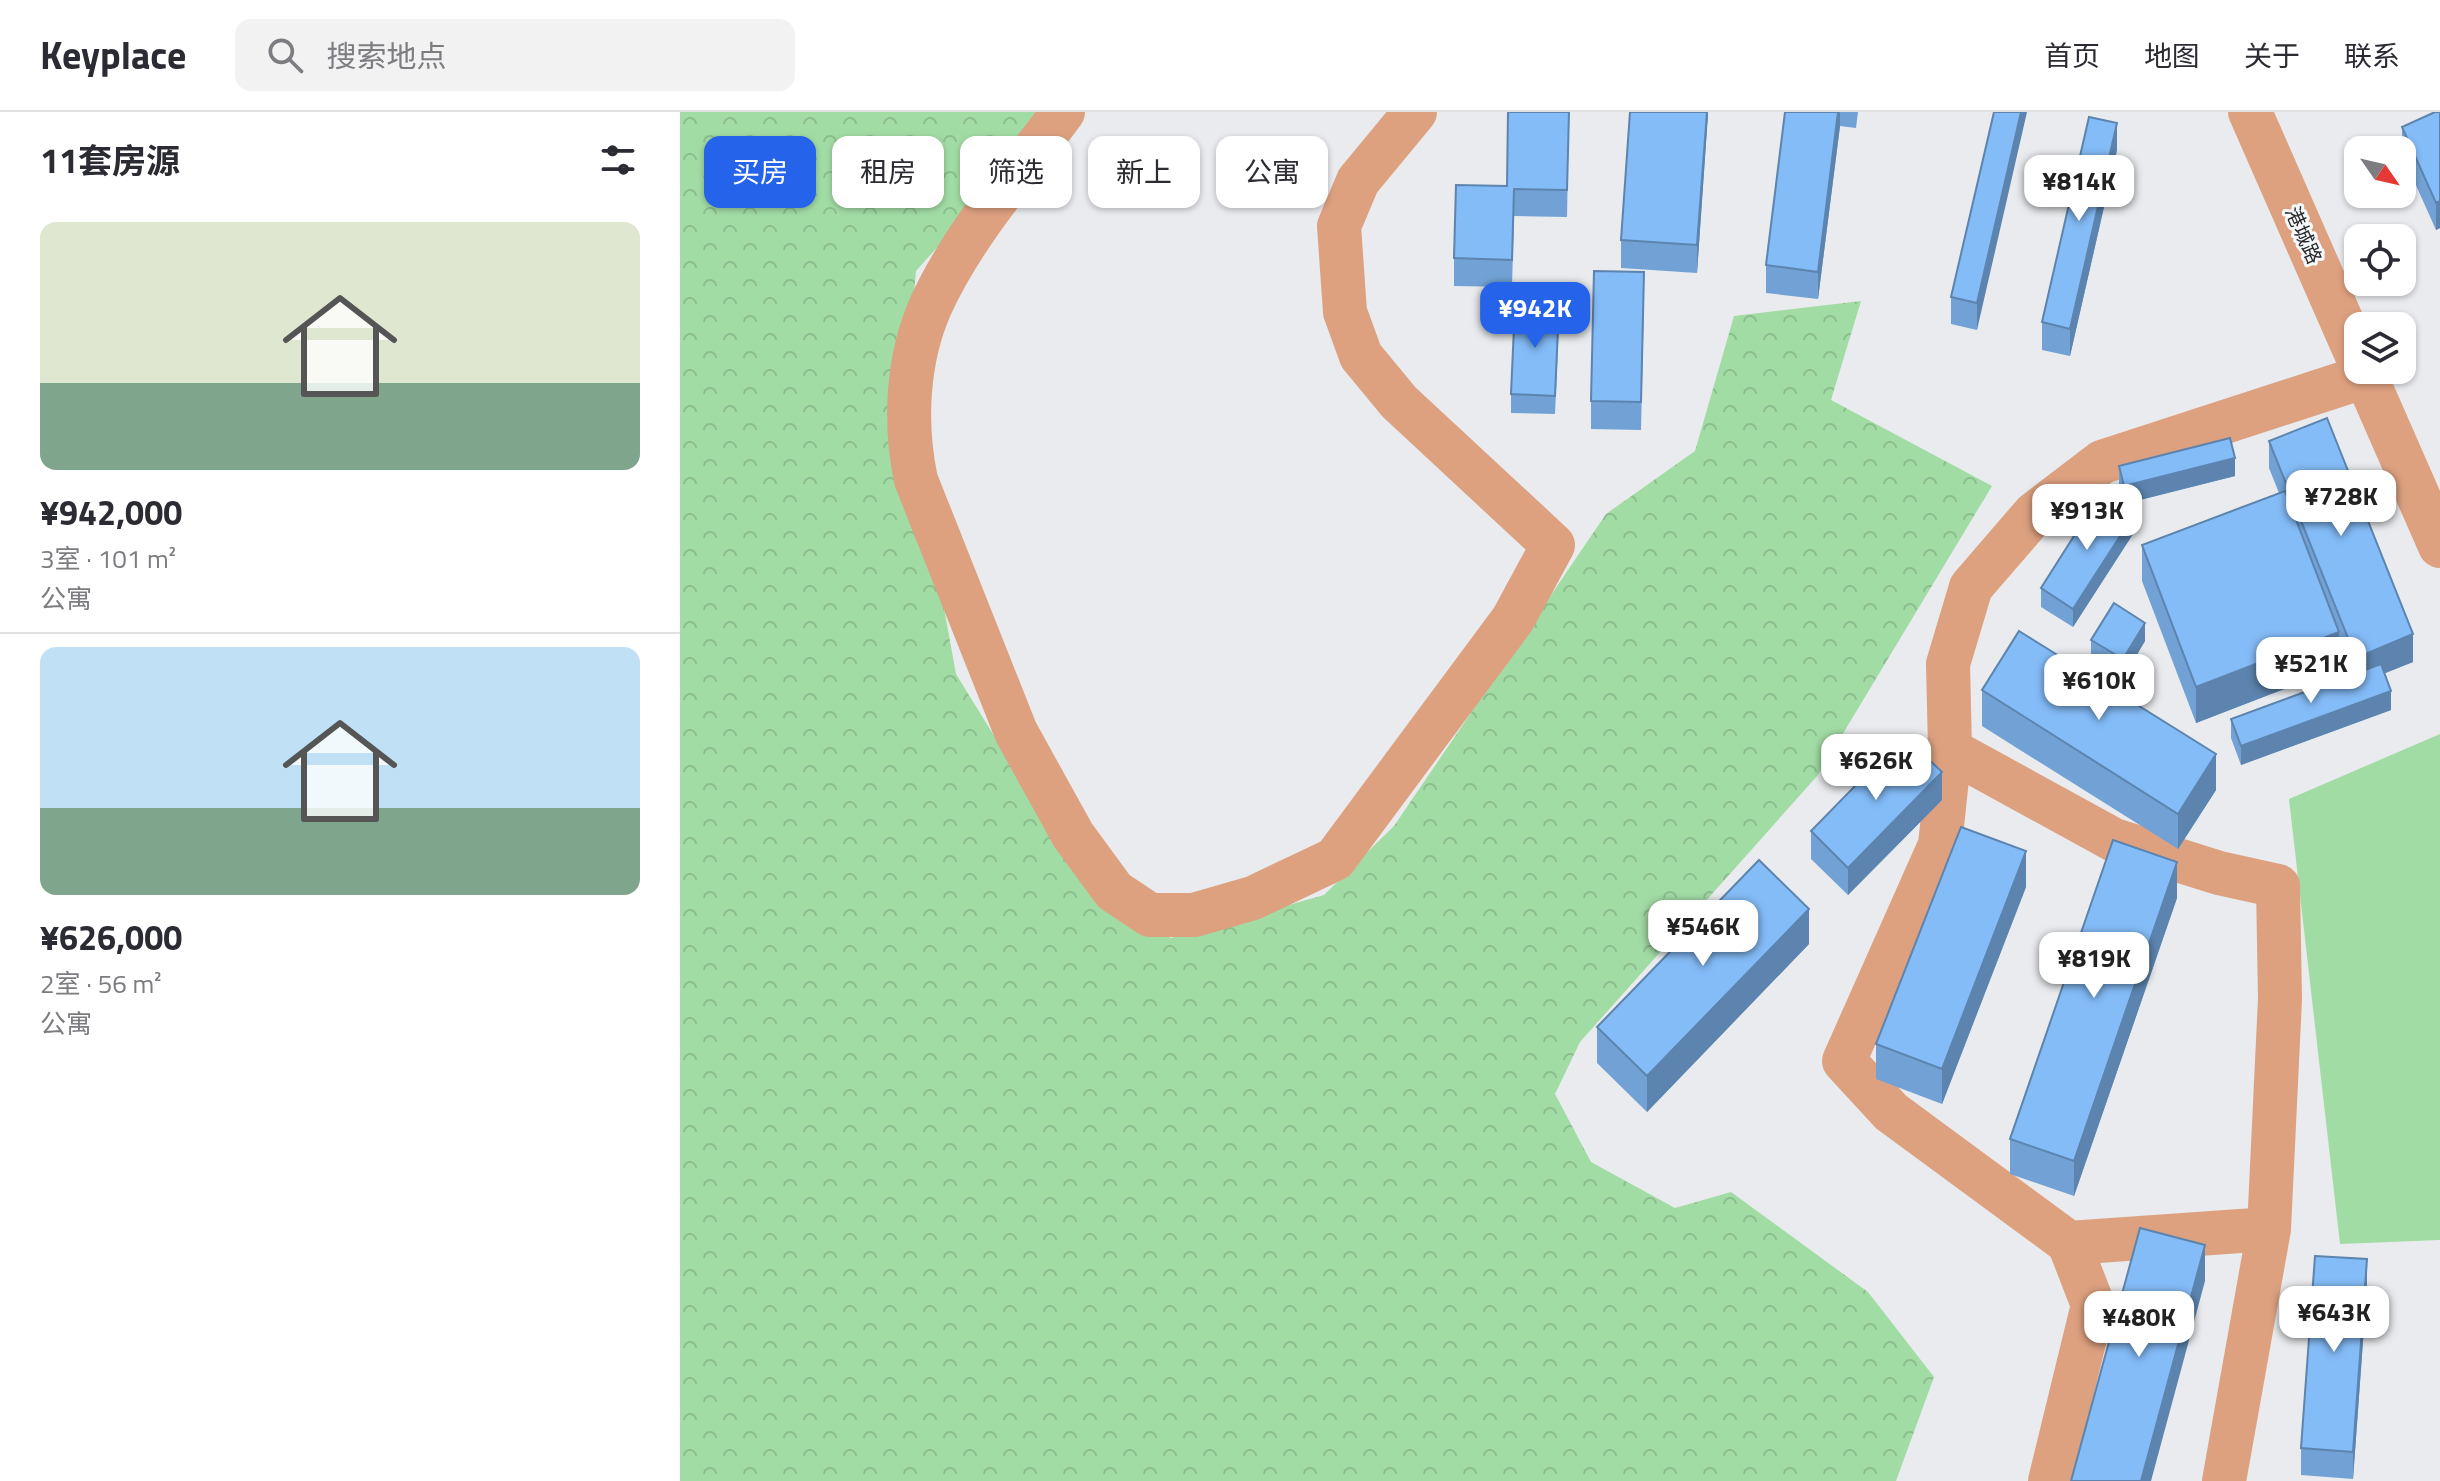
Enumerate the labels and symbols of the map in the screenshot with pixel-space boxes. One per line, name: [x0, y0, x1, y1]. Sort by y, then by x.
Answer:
north arrow: [2344, 136, 2416, 208]
pin: ¥814K: [2023, 155, 2135, 223]
street label: 港城路: [2278, 201, 2330, 269]
pin: ¥942K: [1479, 282, 1591, 350]
pin: ¥728K: [2285, 470, 2397, 538]
pin: ¥913K: [2031, 484, 2143, 552]
pin: ¥521K: [2255, 637, 2367, 705]
pin: ¥610K: [2043, 654, 2155, 722]
pin: ¥626K: [1820, 734, 1932, 802]
pin: ¥546K: [1647, 900, 1759, 968]
pin: ¥819K: [2038, 932, 2150, 1000]
pin: ¥643K: [2278, 1286, 2390, 1354]
pin: ¥480K: [2083, 1291, 2195, 1359]

